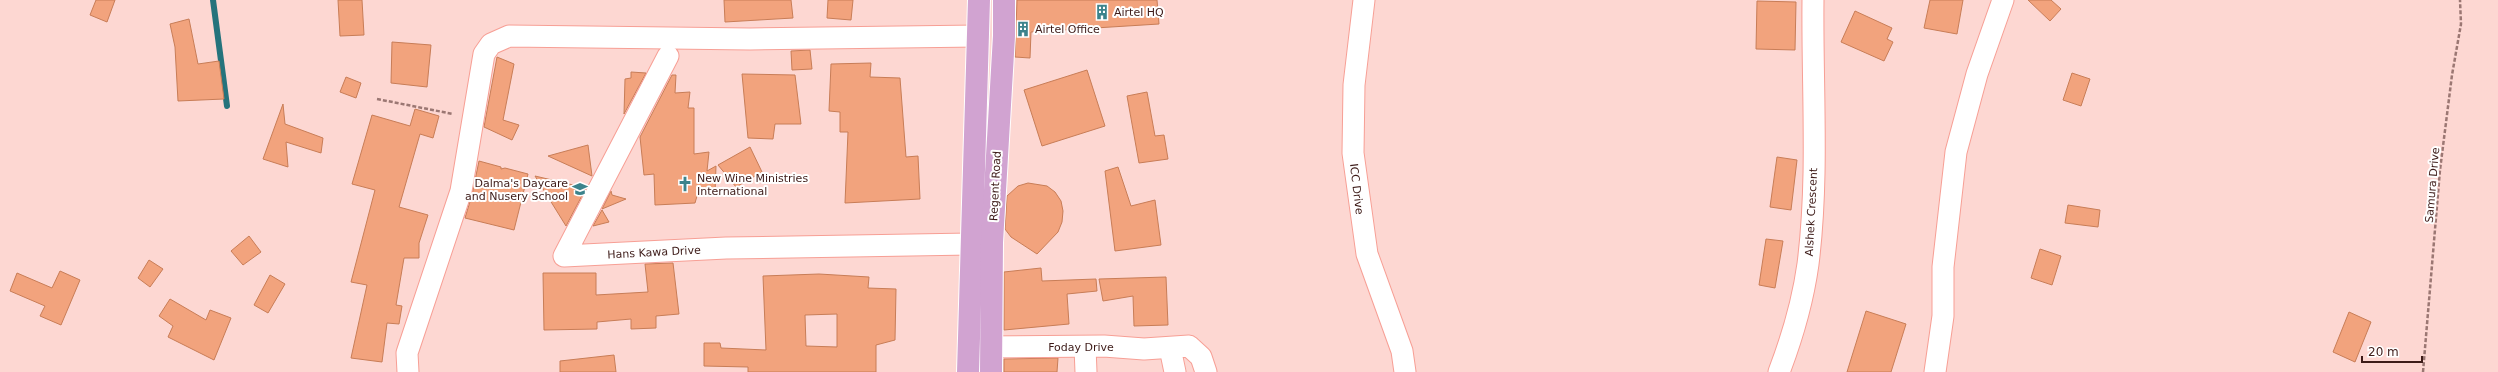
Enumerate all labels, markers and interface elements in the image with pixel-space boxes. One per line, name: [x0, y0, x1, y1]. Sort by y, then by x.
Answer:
building icon: Airtel HQ: [1093, 3, 1111, 21]
place label: Airtel HQ: [1114, 6, 1164, 19]
building icon: Airtel Office: [1014, 20, 1032, 38]
place label: Airtel Office: [1035, 23, 1100, 36]
street label: Samura Drive: [2423, 147, 2442, 223]
street label: Regent Road: [987, 151, 1004, 221]
street label: ICC Drive: [1347, 163, 1366, 216]
street label: Alshek Crescent: [1803, 167, 1820, 257]
place label: New Wine Ministries International: [697, 172, 808, 198]
church icon: New Wine Ministries International: [676, 175, 694, 193]
place label: Dalma's Daycare and Nusery School: [465, 177, 568, 203]
school or university icon: Dalma's Daycare and Nusery School: [571, 180, 589, 198]
street label: Hans Kawa Drive: [607, 244, 701, 261]
scale bar: [2362, 338, 2422, 364]
street label: Foday Drive: [1048, 341, 1114, 354]
text: 20 m: [2368, 345, 2399, 359]

